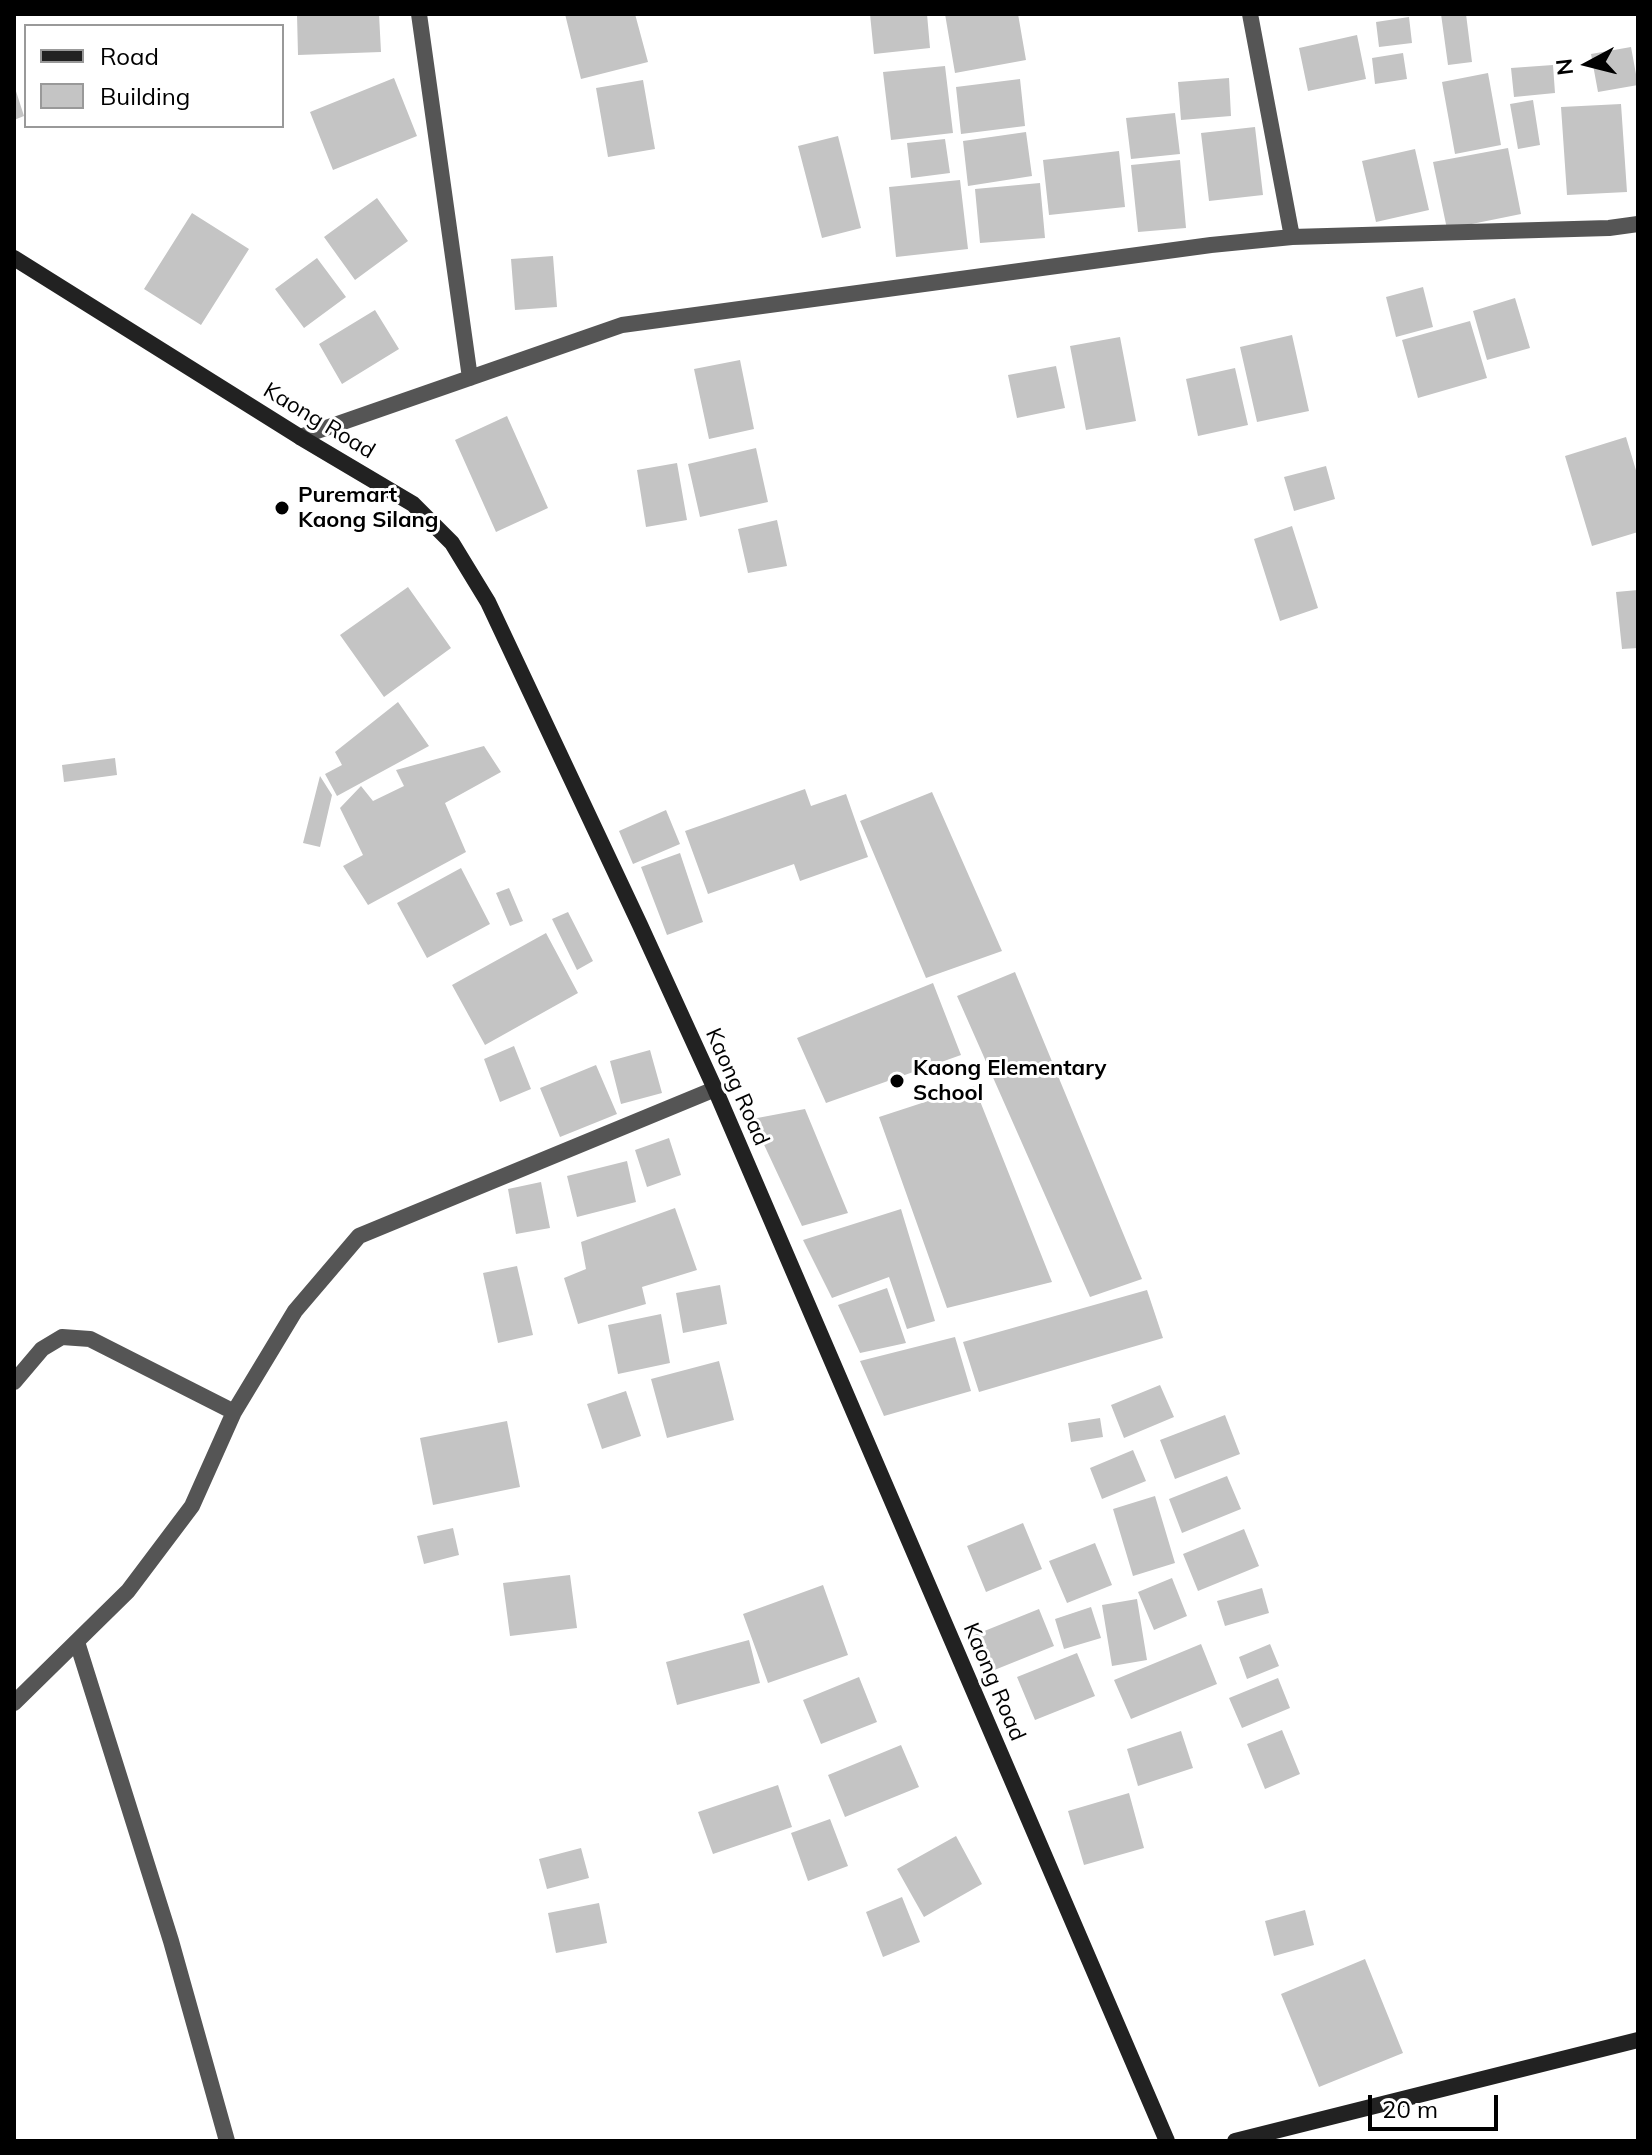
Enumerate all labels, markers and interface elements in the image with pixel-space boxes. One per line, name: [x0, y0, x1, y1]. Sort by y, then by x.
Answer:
legend: [24, 24, 284, 128]
north arrow: [1548, 24, 1628, 104]
text: Road: [100, 41, 159, 71]
text: N: [1549, 57, 1579, 77]
text: Building: [100, 81, 190, 111]
street label: Kaong Road: [258, 377, 380, 465]
place label: Puremart Kaong Silang: [298, 482, 439, 534]
marker: Puremart Kaong Silang: [273, 499, 291, 517]
street label: Kaong Road: [699, 1024, 775, 1150]
place label: Kaong Elementary School: [913, 1055, 1107, 1106]
marker: Kaong Elementary School: [888, 1072, 906, 1090]
street label: Kaong Road: [957, 1619, 1031, 1745]
scale bar: [1372, 2079, 1502, 2129]
text: 20 m: [1382, 2094, 1438, 2124]

